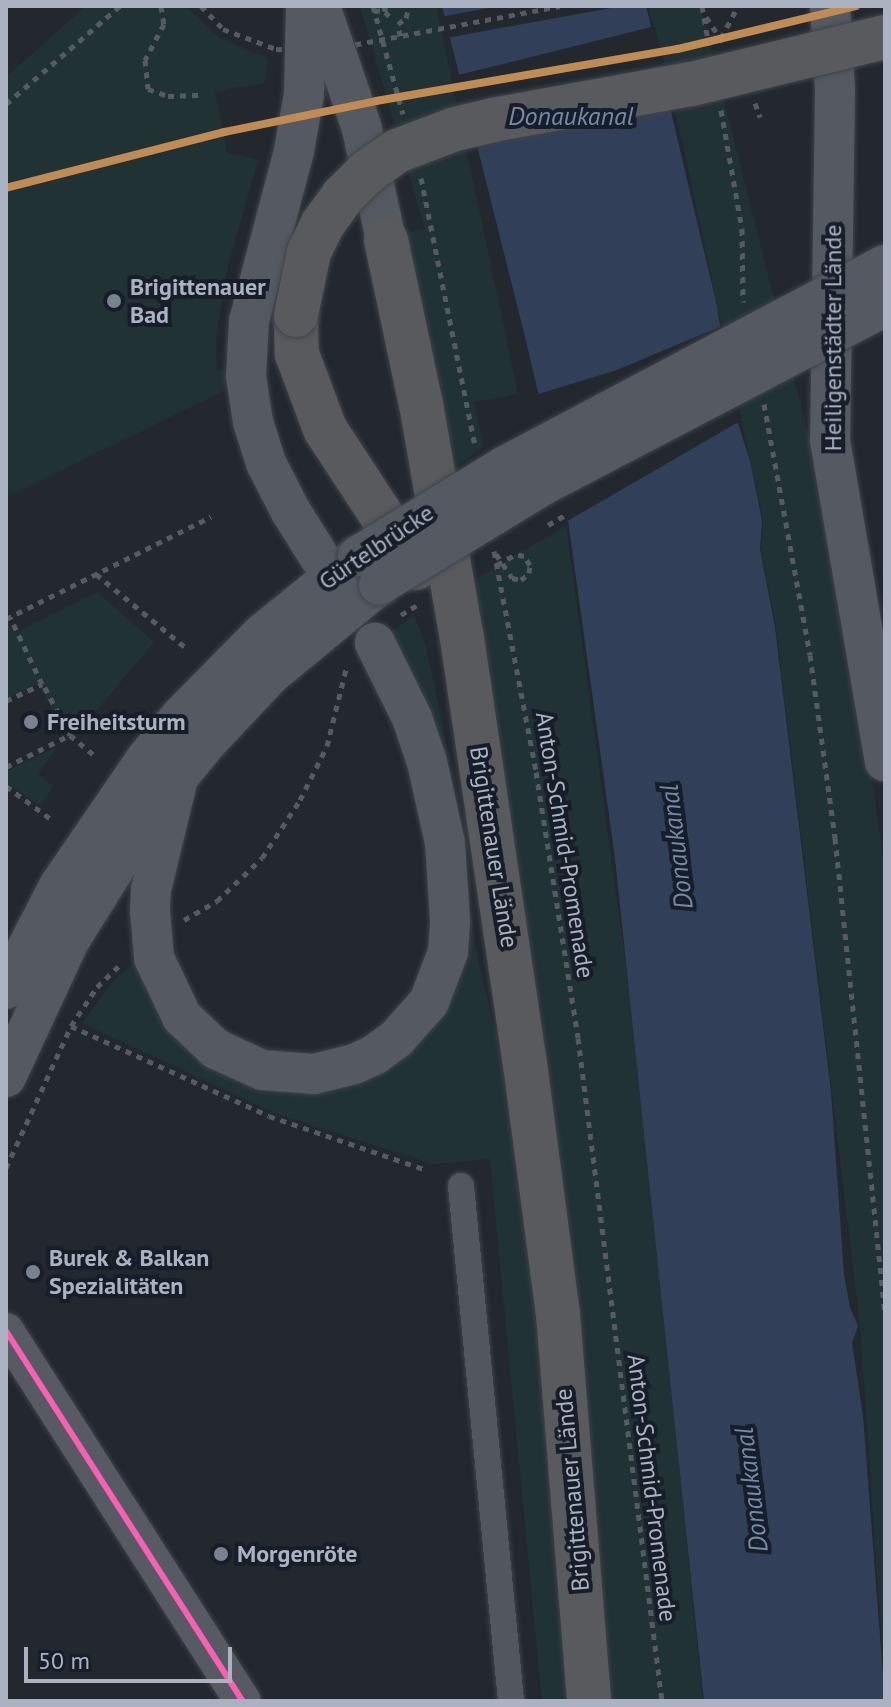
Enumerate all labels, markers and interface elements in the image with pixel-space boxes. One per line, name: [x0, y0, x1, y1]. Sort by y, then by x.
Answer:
water label: Donaukanal: [508, 100, 634, 132]
street label: Heiligenstädter Lände: [819, 225, 847, 451]
place label: Brigittenauer Bad: [130, 273, 266, 329]
marker: Brigittenauer Bad: [105, 292, 123, 310]
street label: Gürtelbrücke: [313, 498, 439, 596]
place label: Freiheitsturm: [47, 708, 186, 736]
street label: Anton-Schmid-Promenade: [530, 710, 600, 980]
marker: Freiheitsturm: [22, 713, 40, 731]
street label: Brigittenauer Lände: [464, 744, 524, 950]
water label: Donaukanal: [653, 783, 699, 911]
place label: Burek & Balkan Spezialitäten: [49, 1244, 210, 1300]
marker: Burek & Balkan Spezialitäten: [24, 1263, 42, 1281]
street label: Anton-Schmid-Promenade: [621, 1353, 683, 1623]
street label: Brigittenauer Lände: [549, 1387, 595, 1593]
water label: Donaukanal: [728, 1426, 774, 1554]
place label: Morgenröte: [237, 1540, 357, 1568]
marker: Morgenröte: [212, 1545, 230, 1563]
scale bar: [28, 1631, 236, 1681]
text: 50 m: [38, 1645, 90, 1676]

